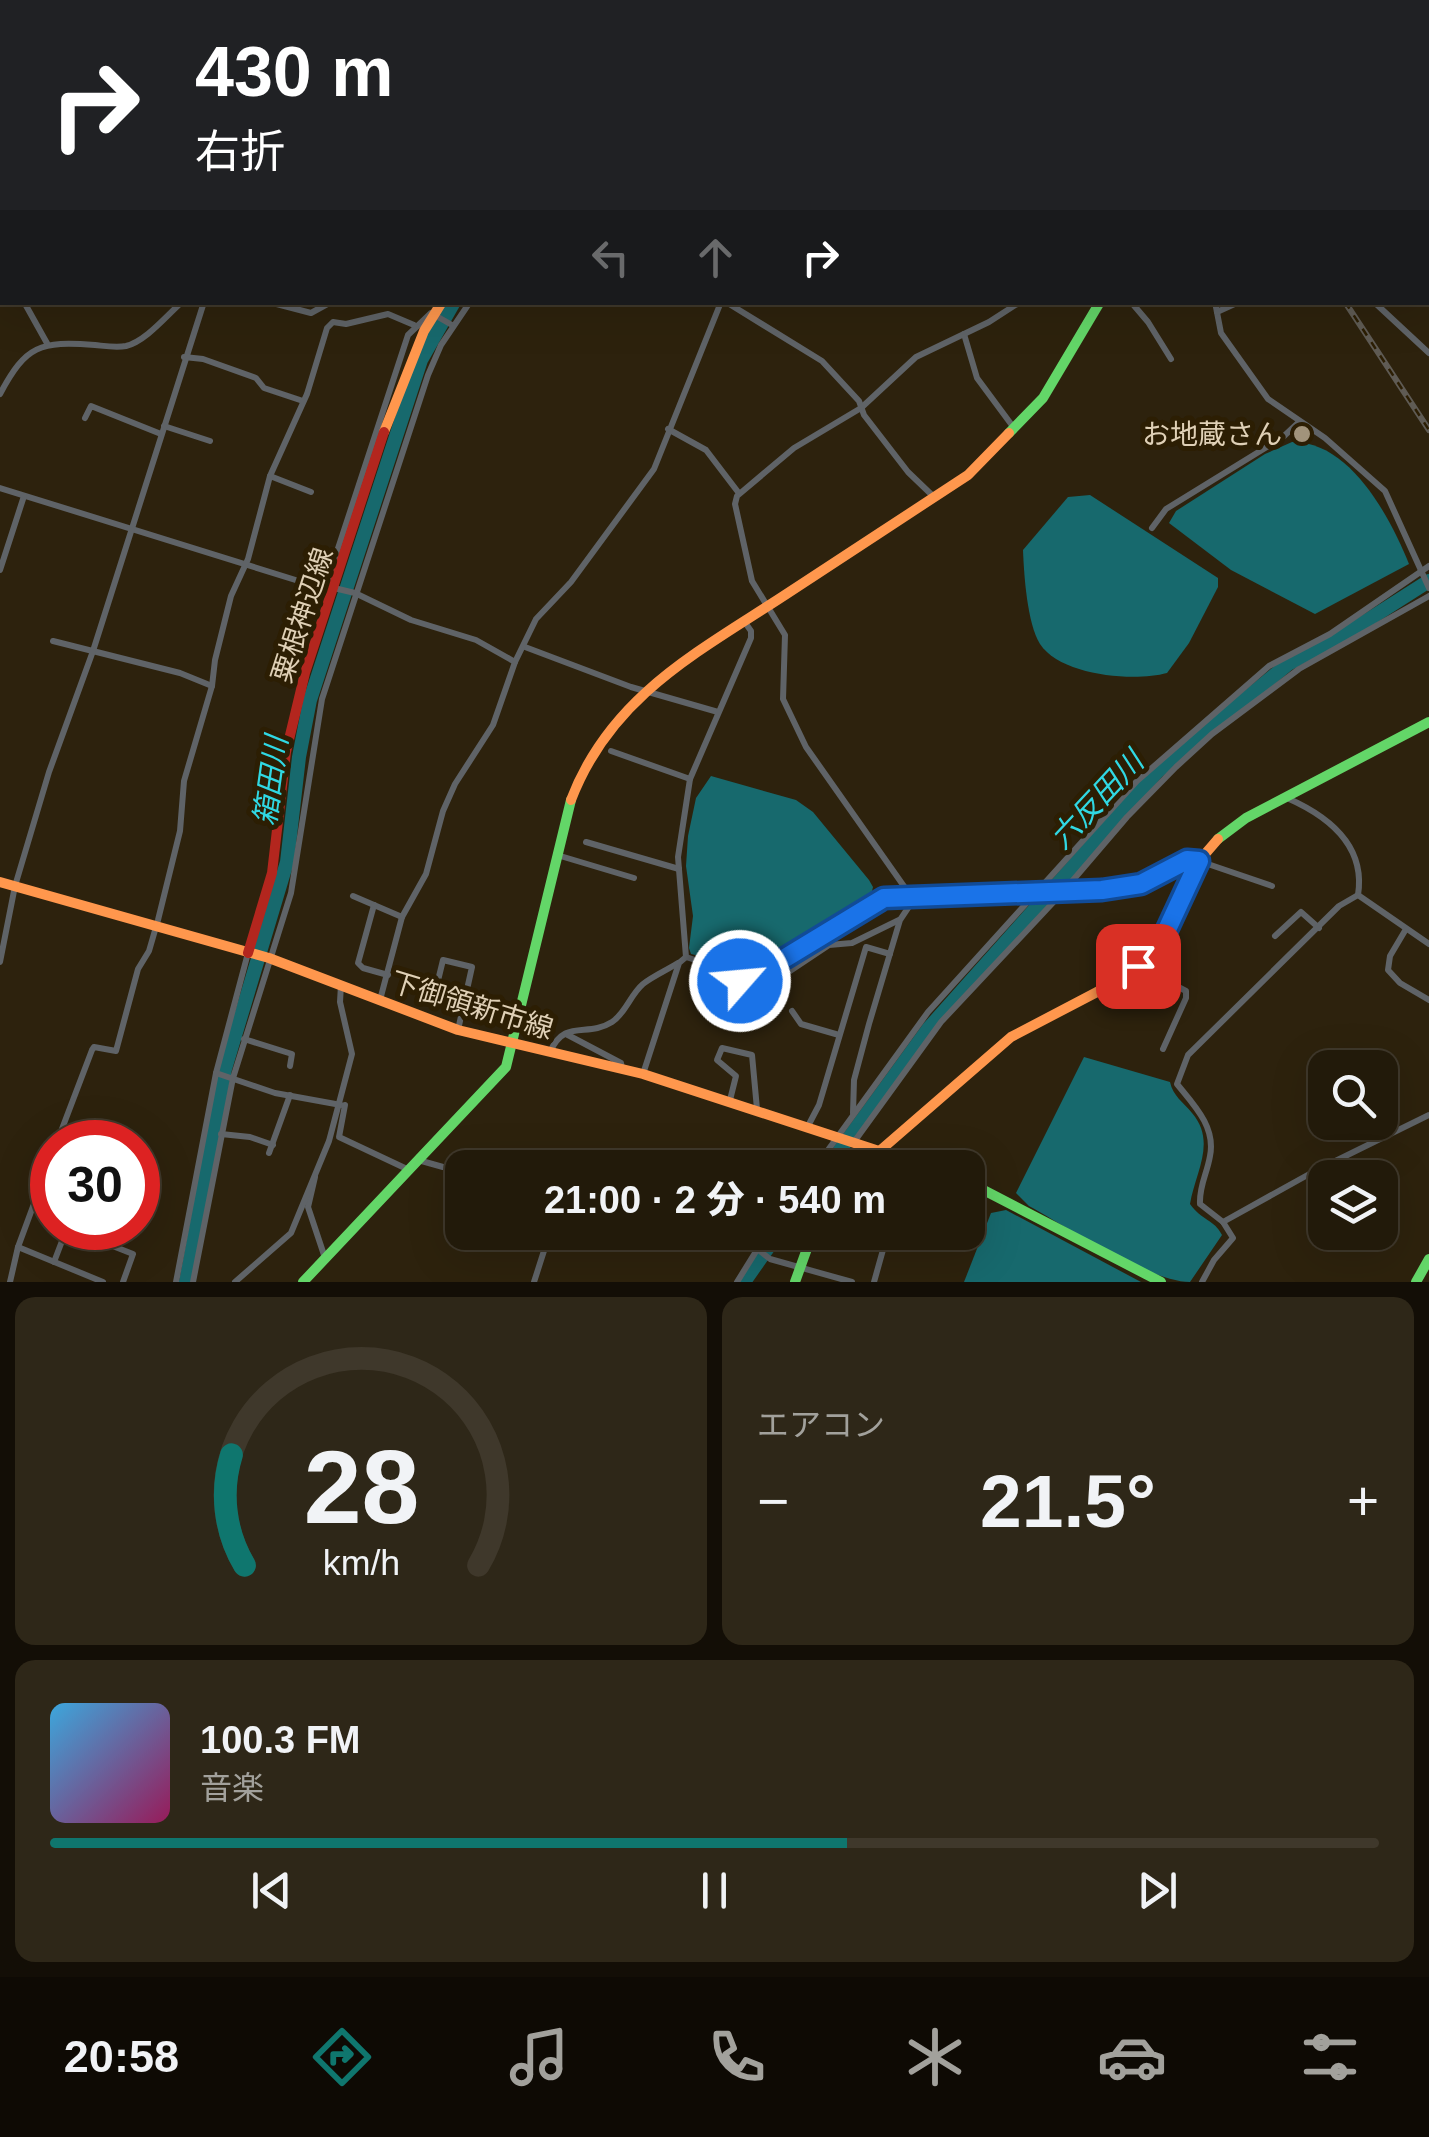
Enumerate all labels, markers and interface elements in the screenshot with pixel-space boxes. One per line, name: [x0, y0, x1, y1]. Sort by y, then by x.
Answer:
text: 430 m: [195, 33, 393, 111]
icon: right: [30, 40, 160, 170]
text: 右折: [195, 126, 285, 177]
icon: left: [583, 230, 638, 285]
icon: ahead: [688, 230, 743, 285]
icon: right: [793, 230, 848, 285]
place label: お地蔵さん: [1142, 419, 1282, 450]
marker: お地蔵さん: [1291, 423, 1313, 445]
street label: 粟根神辺線: [266, 544, 339, 687]
water label: 箱田川: [248, 731, 294, 828]
water label: 六反田川: [1044, 742, 1152, 855]
pin: [1096, 924, 1181, 1009]
position arrow: [688, 929, 792, 1033]
icon: arrive: [1111, 939, 1166, 994]
street label: 下御領新市線: [387, 966, 557, 1045]
map controls: [1308, 1050, 1398, 1250]
button: search: [1308, 1050, 1398, 1140]
speed limit sign: 30: [30, 1120, 160, 1250]
button: layers: [1308, 1160, 1398, 1250]
text: 21:00 · 2 分 · 540 m: [544, 1179, 886, 1221]
text: エアコン: [757, 1407, 885, 1443]
text: 28: [303, 1429, 419, 1545]
text: 21.5°: [980, 1459, 1156, 1543]
text: −: [757, 1470, 789, 1532]
text: +: [1347, 1470, 1379, 1532]
text: km/h: [322, 1543, 400, 1583]
text: 100.3 FM: [200, 1719, 361, 1761]
text: 音楽: [200, 1770, 264, 1806]
icon: previous: [244, 1863, 299, 1918]
icon: pause: [687, 1863, 742, 1918]
icon: next: [1130, 1863, 1185, 1918]
icon: directions: [307, 2022, 377, 2092]
icon: music: [504, 2022, 574, 2092]
icon: phone: [702, 2022, 772, 2092]
icon: climate: [900, 2022, 970, 2092]
icon: car: [1097, 2022, 1167, 2092]
icon: filters: [1295, 2022, 1365, 2092]
text: 20:58: [64, 2031, 179, 2082]

